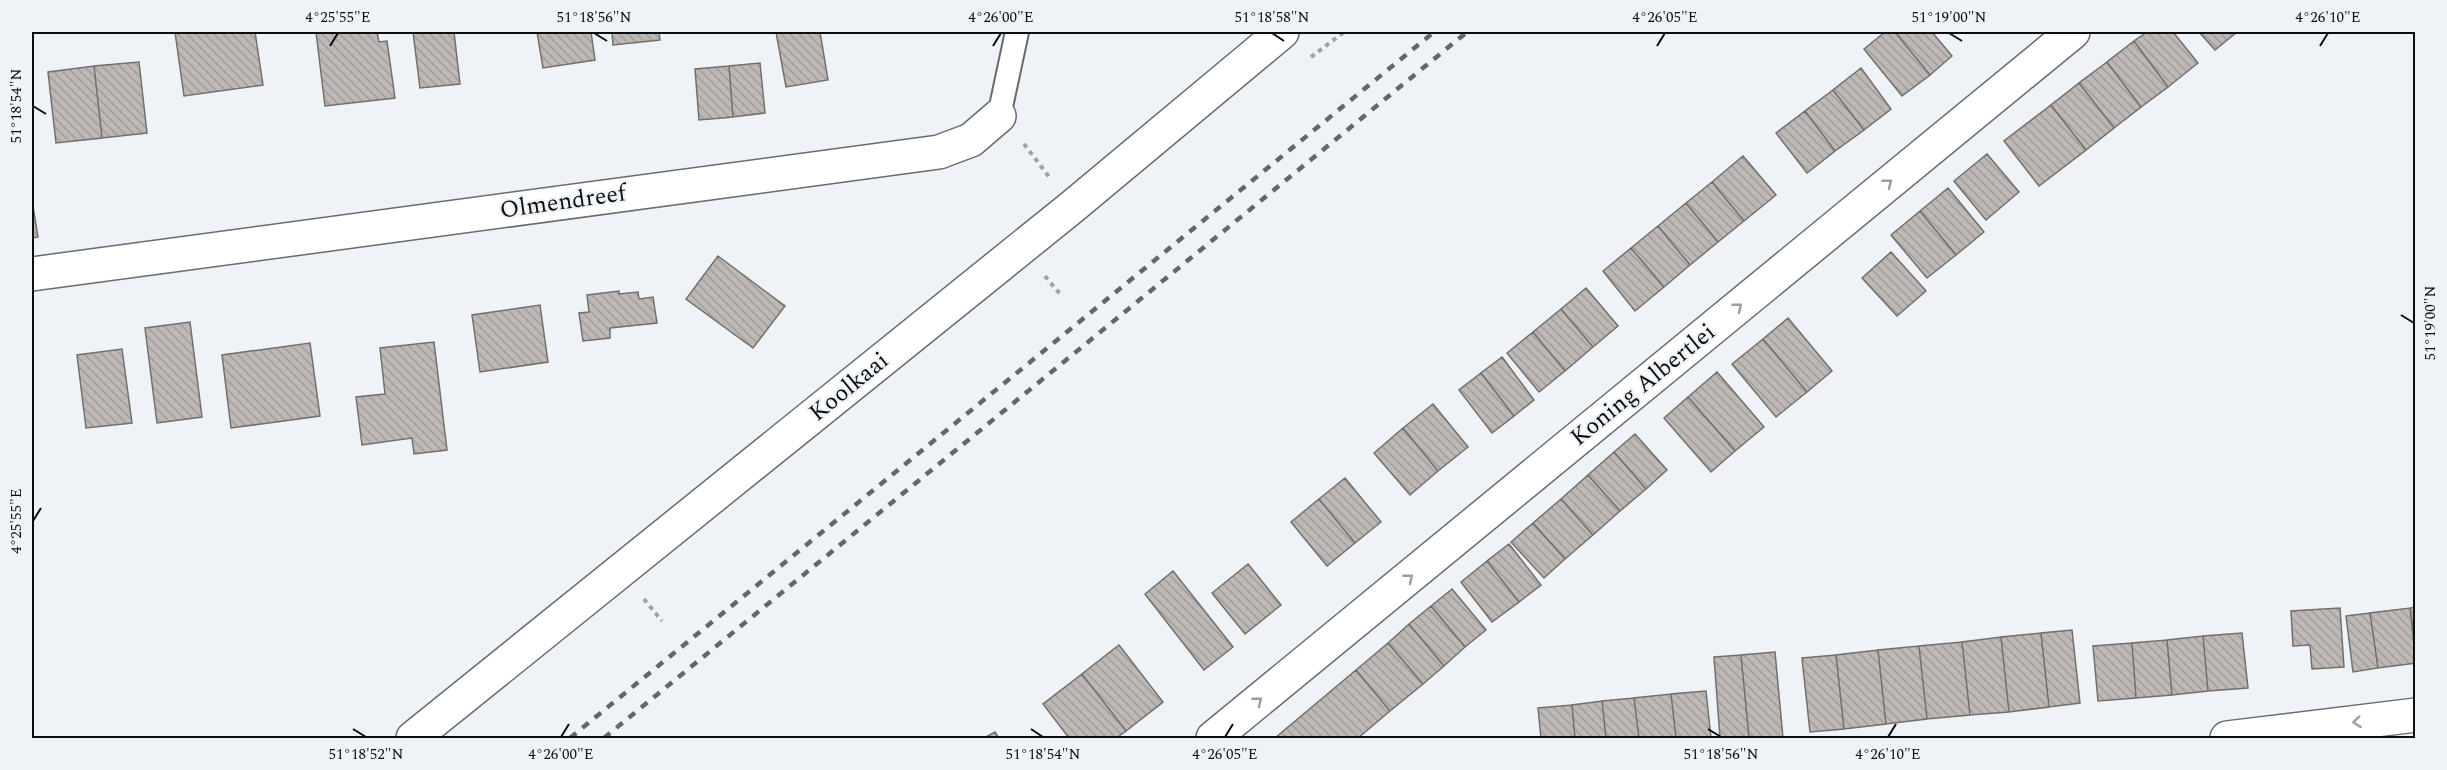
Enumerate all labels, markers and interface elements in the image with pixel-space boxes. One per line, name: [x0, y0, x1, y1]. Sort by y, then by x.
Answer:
text: 4°25'55"E: [305, 6, 371, 29]
text: 51°18'56"N: [557, 6, 632, 29]
text: 4°26'00"E: [968, 6, 1034, 29]
text: 51°18'58"N: [1235, 6, 1310, 29]
text: 4°26'05"E: [1632, 6, 1698, 29]
text: 51°19'00"N: [1912, 6, 1987, 29]
text: 4°26'10"E: [2295, 6, 2361, 29]
text: 51°18'54"N: [5, 68, 28, 144]
street label: Olmendreef: [498, 175, 630, 229]
one-way arrow: [1882, 179, 1893, 190]
text: 51°19'00"N: [2419, 285, 2442, 361]
one-way arrow: [1731, 303, 1742, 314]
street label: Koning Albertlei: [1562, 315, 1724, 455]
street label: Koolkaai: [801, 343, 897, 431]
text: 4°25'55"E: [5, 488, 28, 554]
one-way arrow: [1402, 574, 1413, 585]
one-way arrow: [1251, 698, 1262, 709]
one-way arrow: [2353, 716, 2362, 728]
text: 51°18'52"N: [329, 743, 404, 766]
text: 4°26'00"E: [528, 743, 594, 766]
text: 51°18'54"N: [1006, 743, 1081, 766]
text: 4°26'05"E: [1192, 743, 1258, 766]
text: 51°18'56"N: [1684, 743, 1759, 766]
text: 4°26'10"E: [1855, 743, 1921, 766]

